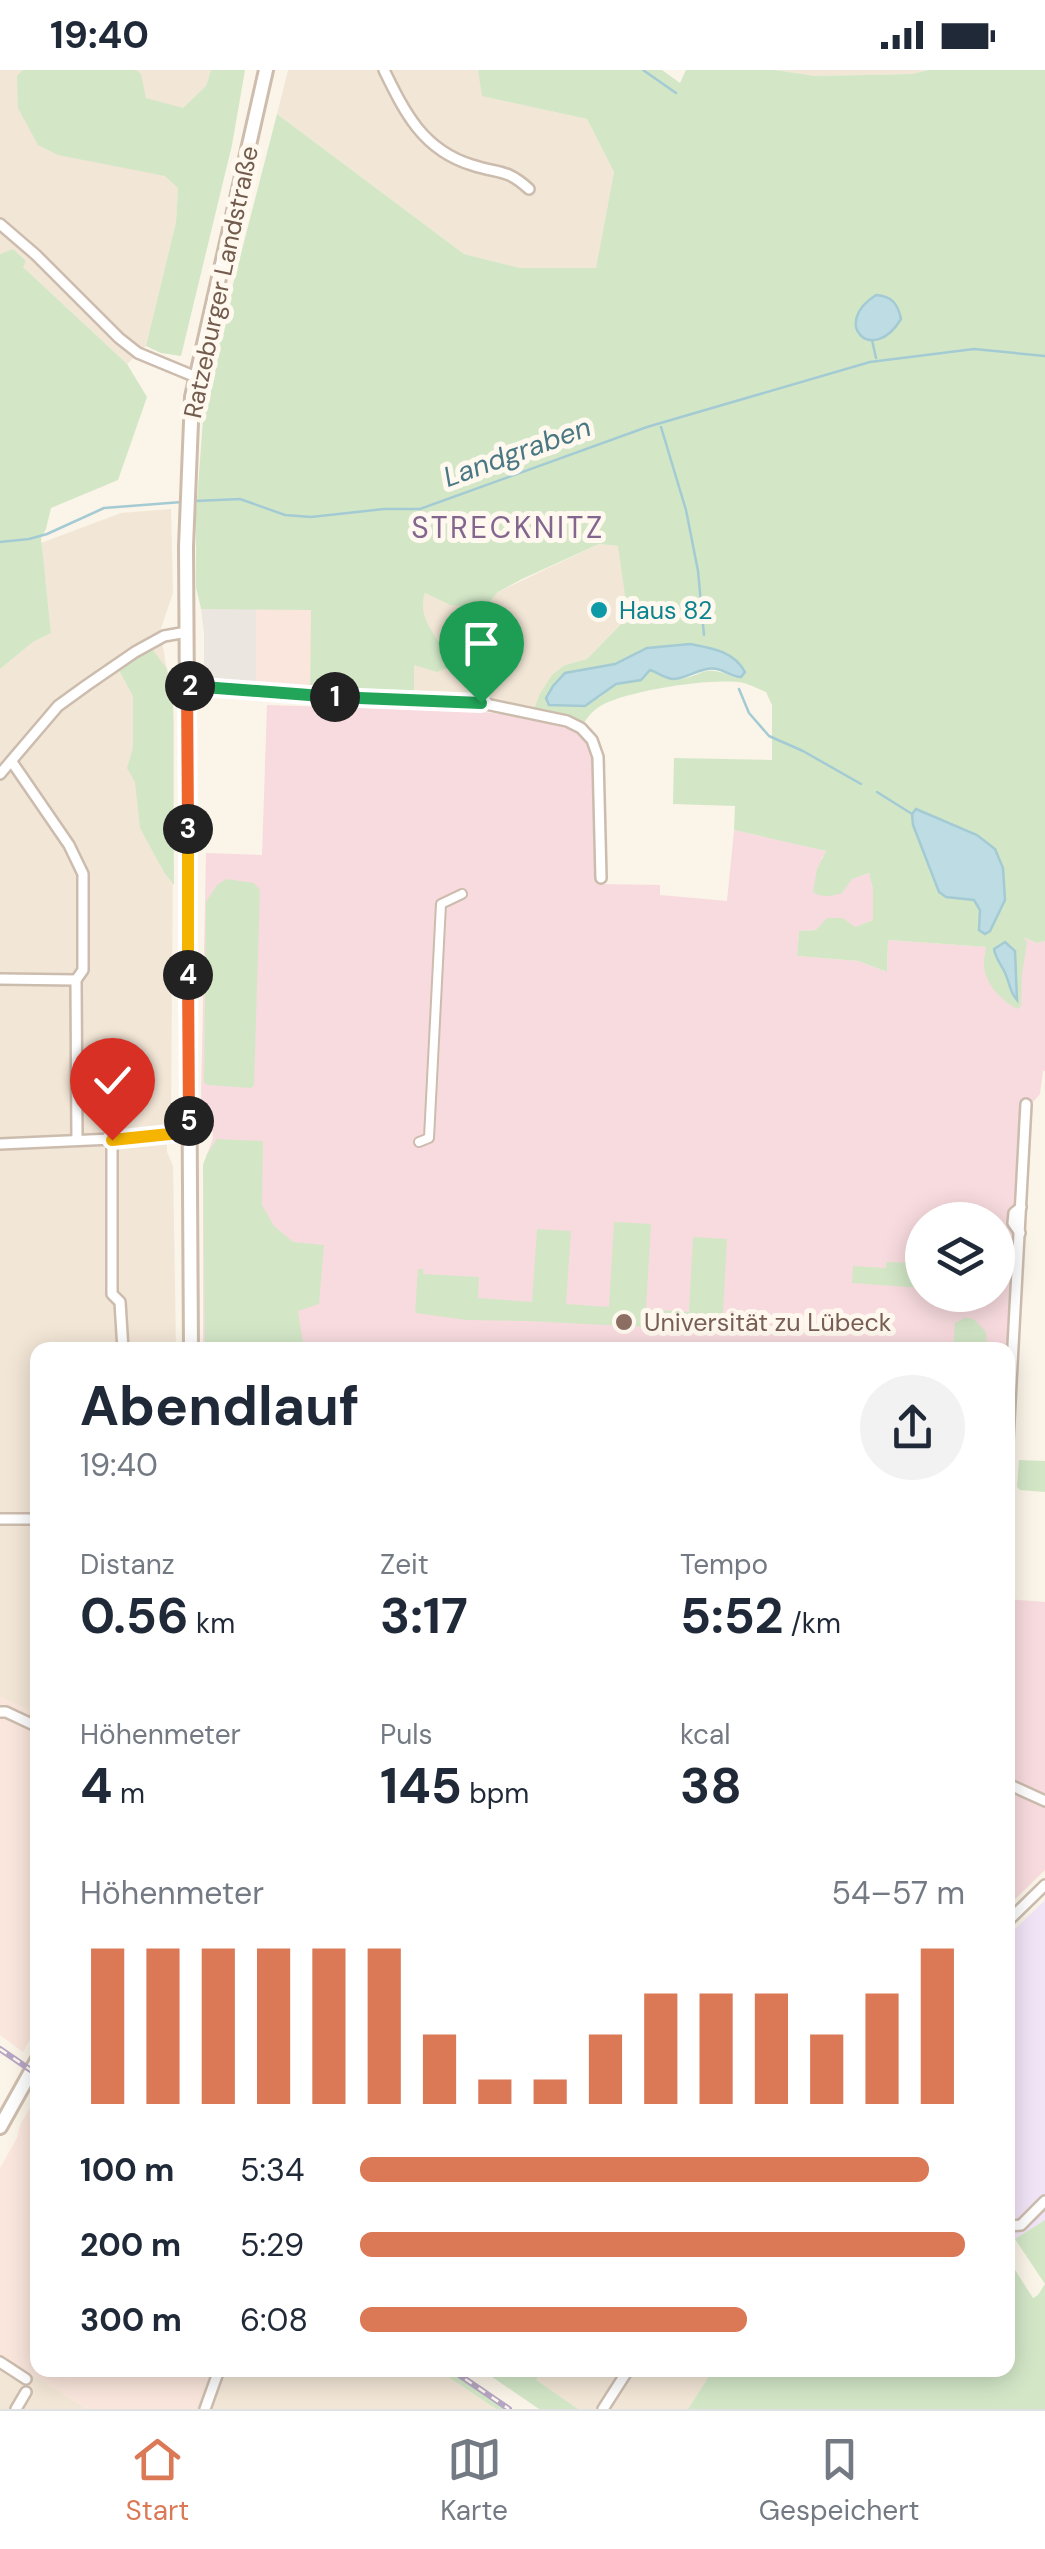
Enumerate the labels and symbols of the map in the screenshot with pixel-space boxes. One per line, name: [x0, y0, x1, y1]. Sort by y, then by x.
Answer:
street label: Ratzeburger Landstraße: [176, 143, 266, 421]
water label: Landgraben: [438, 408, 596, 496]
district label: STRECKNITZ: [411, 508, 605, 547]
place label: Haus 82: [619, 594, 712, 627]
marker: Haus 82: [588, 599, 610, 621]
pin: [439, 601, 524, 704]
pin: 2: [165, 661, 215, 711]
pin: 1: [310, 672, 360, 722]
pin: 3: [163, 804, 213, 854]
pin: 4: [163, 950, 213, 1000]
pin: [70, 1038, 155, 1141]
pin: 5: [164, 1096, 214, 1146]
place label: Universität zu Lübeck: [644, 1306, 892, 1339]
marker: Universität zu Lübeck: [613, 1311, 635, 1333]

